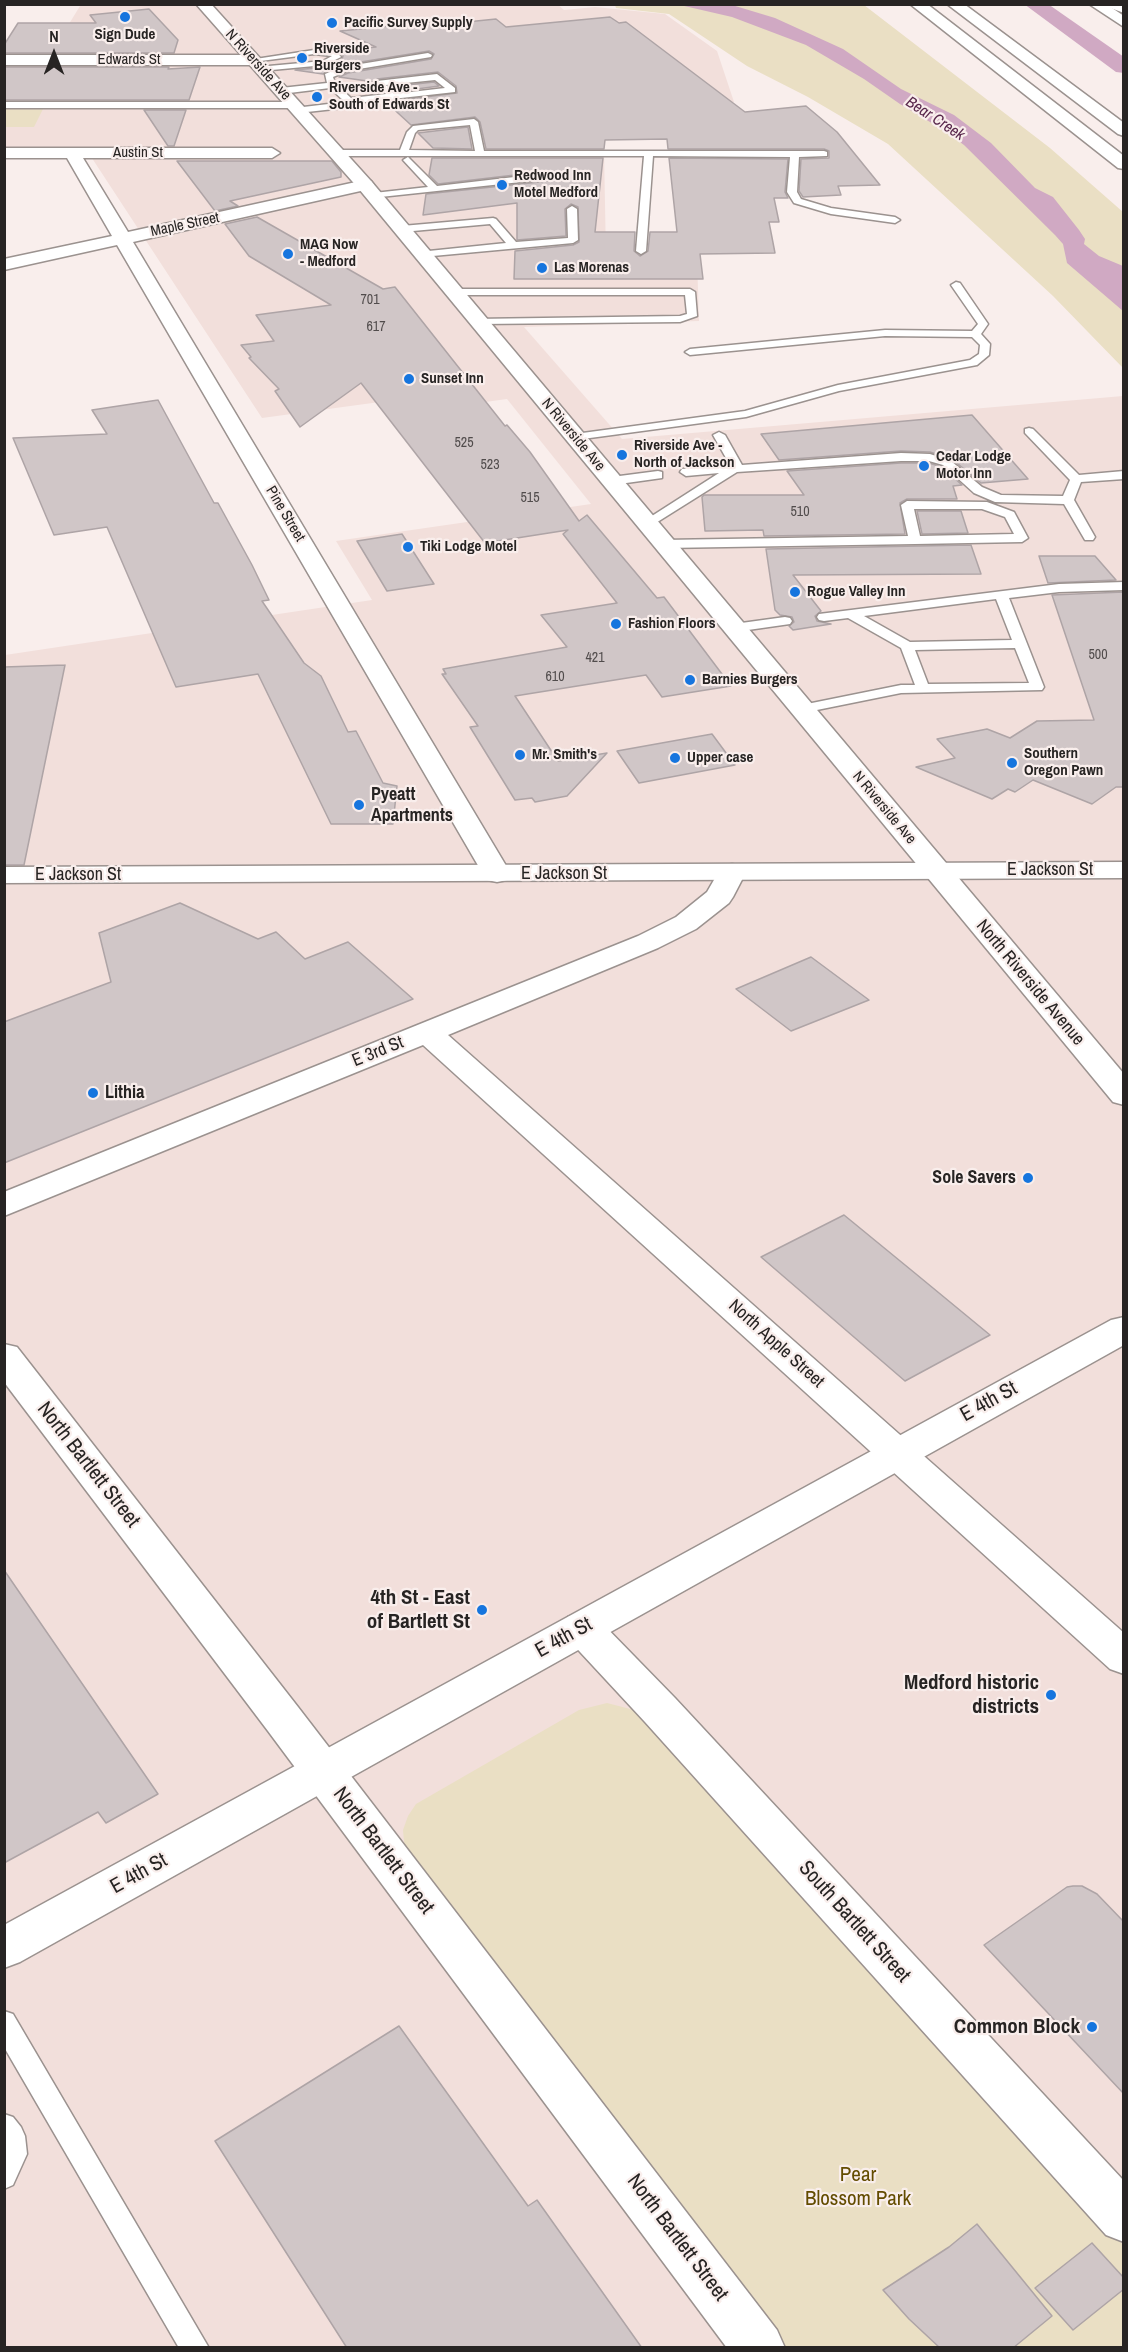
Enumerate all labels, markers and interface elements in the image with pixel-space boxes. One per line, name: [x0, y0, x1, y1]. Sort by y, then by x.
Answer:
marker: Sign Dude: [118, 10, 132, 24]
place label: Pacific Survey Supply: [344, 14, 473, 32]
marker: Pacific Survey Supply: [325, 16, 339, 30]
north arrow: [24, 24, 84, 84]
text: N: [49, 25, 59, 47]
place label: Sign Dude: [95, 26, 155, 44]
street label: N Riverside Ave: [221, 26, 295, 104]
place label: Riverside Burgers: [314, 40, 369, 75]
street label: Edwards St: [98, 51, 160, 69]
marker: Riverside Burgers: [295, 51, 309, 65]
place label: Riverside Ave - South of Edwards St: [329, 79, 449, 114]
marker: Riverside Ave - South of Edwards St: [310, 90, 324, 104]
water label: Bear Creek: [902, 93, 968, 145]
street label: Austin St: [113, 144, 163, 162]
place label: Redwood Inn Motel Medford: [514, 167, 598, 202]
marker: Redwood Inn Motel Medford: [495, 178, 509, 192]
street label: Maple Street: [149, 209, 221, 241]
place label: MAG Now - Medford: [300, 236, 358, 271]
marker: MAG Now - Medford: [281, 247, 295, 261]
place label: Las Morenas: [554, 259, 629, 277]
marker: Las Morenas: [535, 261, 549, 275]
house number: 701: [360, 292, 380, 308]
house number: 617: [366, 319, 386, 335]
place label: Sunset Inn: [421, 370, 484, 388]
marker: Sunset Inn: [402, 372, 416, 386]
street label: N Riverside Ave: [537, 395, 609, 475]
house number: 525: [454, 435, 474, 451]
place label: Riverside Ave - North of Jackson: [634, 437, 734, 472]
marker: Riverside Ave - North of Jackson: [615, 448, 629, 462]
place label: Cedar Lodge Motor Inn: [936, 448, 1011, 483]
house number: 523: [480, 457, 500, 473]
marker: Cedar Lodge Motor Inn: [917, 459, 931, 473]
street label: Pine Street: [261, 483, 309, 545]
house number: 515: [520, 490, 540, 506]
house number: 510: [790, 504, 810, 520]
place label: Tiki Lodge Motel: [420, 538, 517, 556]
marker: Tiki Lodge Motel: [401, 540, 415, 554]
place label: Rogue Valley Inn: [807, 583, 905, 601]
marker: Rogue Valley Inn: [788, 585, 802, 599]
place label: Fashion Floors: [628, 615, 716, 633]
marker: Fashion Floors: [609, 617, 623, 631]
house number: 500: [1088, 647, 1108, 663]
house number: 421: [585, 650, 605, 666]
house number: 610: [545, 669, 565, 685]
place label: Barnies Burgers: [702, 671, 798, 689]
marker: Barnies Burgers: [683, 673, 697, 687]
place label: Southern Oregon Pawn: [1024, 745, 1103, 780]
place label: Mr. Smith's: [532, 746, 597, 764]
marker: Mr. Smith's: [513, 748, 527, 762]
place label: Upper case: [687, 749, 753, 767]
marker: Upper case: [668, 751, 682, 765]
marker: Southern Oregon Pawn: [1005, 756, 1019, 770]
street label: N Riverside Ave: [848, 768, 920, 848]
place label: Pyeatt Apartments: [371, 784, 453, 826]
marker: Pyeatt Apartments: [352, 798, 366, 812]
street label: E Jackson St: [1007, 859, 1093, 881]
street label: E Jackson St: [521, 863, 607, 885]
street label: E Jackson St: [35, 864, 121, 886]
street label: North Riverside Avenue: [971, 916, 1089, 1050]
street label: E 3rd St: [349, 1032, 407, 1072]
place label: Lithia: [105, 1082, 144, 1104]
marker: Lithia: [86, 1086, 100, 1100]
place label: Sole Savers: [932, 1167, 1016, 1189]
marker: Sole Savers: [1021, 1171, 1035, 1185]
street label: North Apple Street: [724, 1295, 828, 1393]
street label: E 4th St: [956, 1376, 1022, 1428]
street label: North Bartlett Street: [31, 1397, 145, 1533]
place label: 4th St - East of Bartlett St: [367, 1585, 470, 1635]
marker: 4th St - East of Bartlett St: [475, 1603, 489, 1617]
street label: E 4th St: [531, 1612, 597, 1664]
place label: Medford historic districts: [904, 1670, 1039, 1720]
marker: Medford historic districts: [1044, 1688, 1058, 1702]
street label: North Bartlett Street: [327, 1783, 439, 1919]
street label: E 4th St: [106, 1848, 172, 1900]
street label: South Bartlett Street: [793, 1856, 915, 1988]
place label: Common Block: [954, 2014, 1080, 2040]
marker: Common Block: [1085, 2020, 1099, 2034]
park label: Pear Blossom Park: [805, 2162, 911, 2212]
street label: North Bartlett Street: [621, 2170, 733, 2306]

